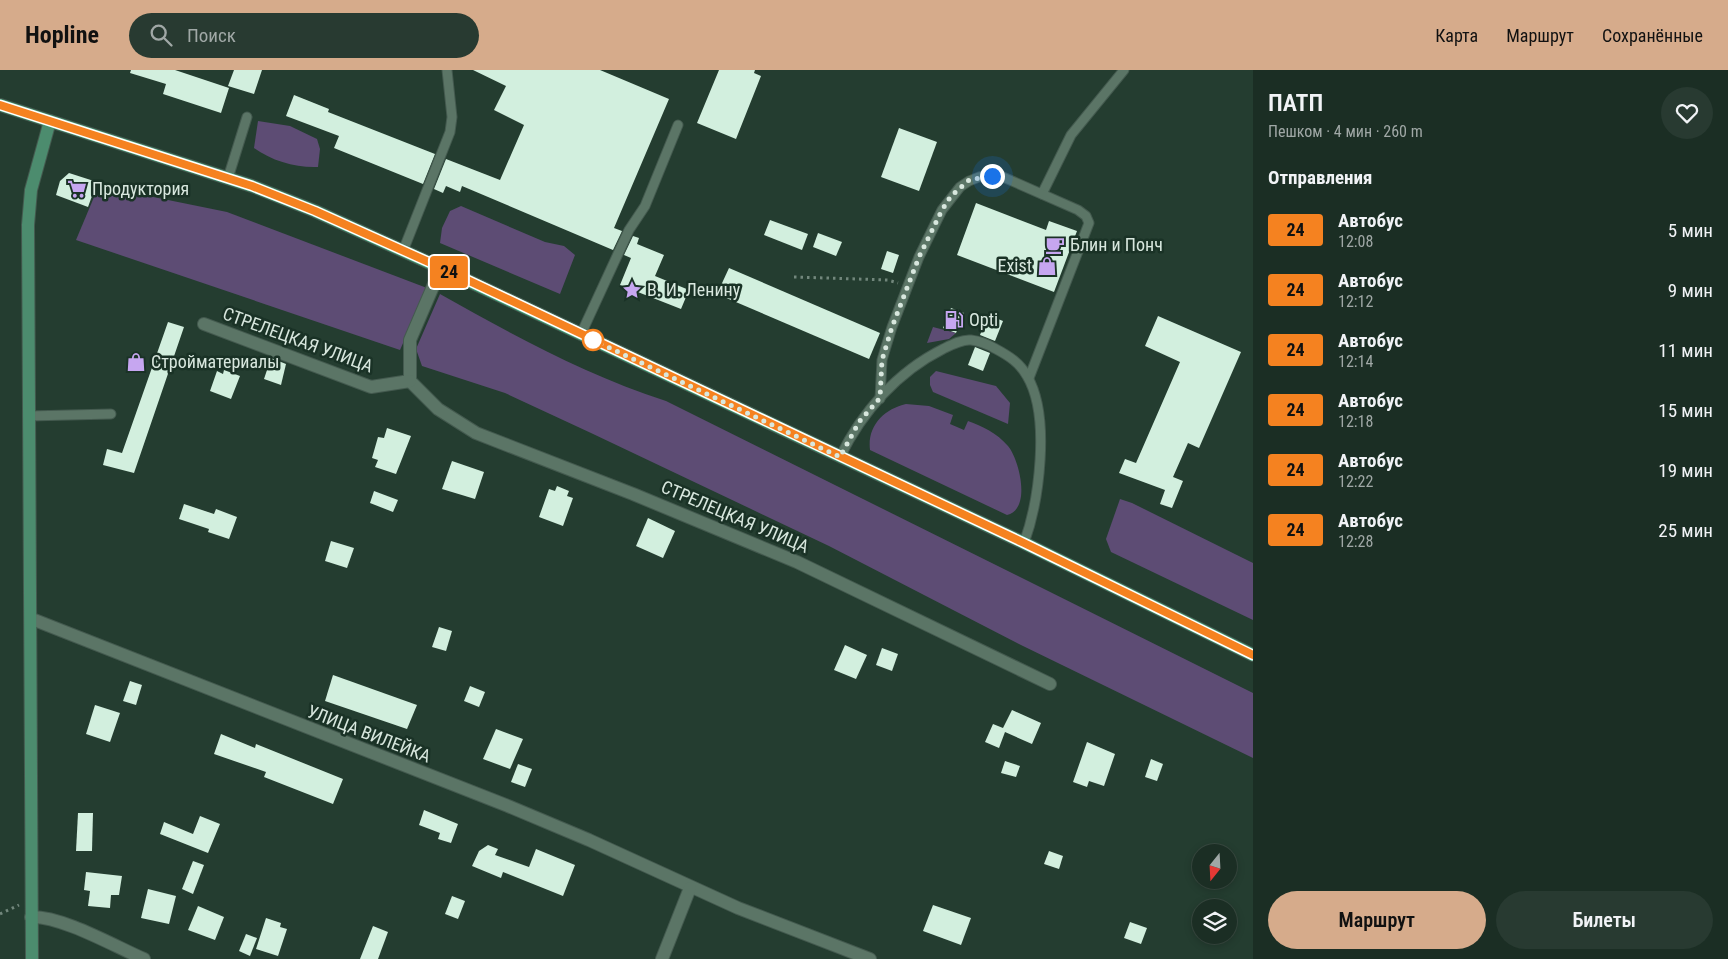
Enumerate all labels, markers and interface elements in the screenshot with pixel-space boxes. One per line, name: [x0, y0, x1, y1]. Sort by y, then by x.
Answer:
search box: [129, 13, 479, 58]
text: Hopline: [25, 21, 99, 49]
icon: search: [147, 21, 175, 49]
text: Поиск: [187, 24, 236, 47]
text: Карта: [1435, 25, 1478, 46]
text: Маршрут: [1506, 25, 1574, 46]
text: Сохранённые: [1602, 25, 1703, 46]
button: heart: [1661, 87, 1713, 139]
text: ПАТП: [1268, 89, 1323, 117]
text: Пешком · 4 мин · 260 m: [1268, 122, 1423, 141]
your location: [980, 164, 1005, 189]
text: Отправления: [1268, 166, 1372, 189]
supermarket icon: Продуктория: [66, 178, 88, 200]
place label: Продуктория: [92, 178, 189, 199]
text: Автобус: [1338, 209, 1403, 232]
text: 24: [1286, 219, 1305, 240]
text: 5 мин: [1668, 219, 1713, 242]
text: 12:08: [1338, 232, 1373, 251]
cafe icon: Блин и Понч: [1044, 234, 1066, 256]
place label: Блин и Понч: [1070, 234, 1163, 255]
place label: Exist: [997, 255, 1032, 276]
shop icon: Exist: [1036, 255, 1058, 277]
line badge: 24: [426, 256, 472, 288]
text: 24: [440, 261, 458, 282]
text: Автобус: [1338, 269, 1403, 292]
place icon: В. И. Ленину: [621, 279, 643, 301]
place label: В. И. Ленину: [647, 279, 741, 300]
text: 24: [1286, 279, 1305, 300]
text: 9 мин: [1668, 279, 1713, 302]
text: 12:12: [1338, 292, 1373, 311]
street label: СТРЕЛЕЦКАЯ УЛИЦА: [220, 303, 377, 377]
fuel station icon: Opti: [943, 309, 965, 331]
place label: Opti: [969, 309, 998, 330]
unlabelled marker: [582, 329, 604, 351]
text: Автобус: [1338, 329, 1403, 352]
text: 24: [1286, 339, 1305, 360]
text: 11 мин: [1658, 339, 1713, 362]
shop icon: Стройматериалы: [125, 351, 147, 373]
place label: Стройматериалы: [151, 351, 280, 372]
text: 12:14: [1338, 352, 1373, 371]
text: Автобус: [1338, 389, 1403, 412]
text: 24: [1286, 399, 1305, 420]
text: 15 мин: [1658, 399, 1713, 422]
text: 12:18: [1338, 412, 1373, 431]
text: Автобус: [1338, 449, 1403, 472]
text: 24: [1286, 459, 1305, 480]
text: 19 мин: [1658, 459, 1713, 482]
text: 12:22: [1338, 472, 1373, 491]
street label: СТРЕЛЕЦКАЯ УЛИЦА: [658, 476, 813, 557]
text: Автобус: [1338, 509, 1403, 532]
text: 24: [1286, 519, 1305, 540]
text: 25 мин: [1658, 519, 1713, 542]
text: 12:28: [1338, 532, 1373, 551]
street label: УЛИЦА ВИЛЕЙКА: [304, 700, 434, 767]
north arrow: [1192, 844, 1238, 889]
map controls: [1192, 844, 1237, 944]
button: Маршрут: [1268, 891, 1486, 949]
button: Билеты: [1496, 891, 1713, 949]
button: layers: [1192, 899, 1237, 944]

